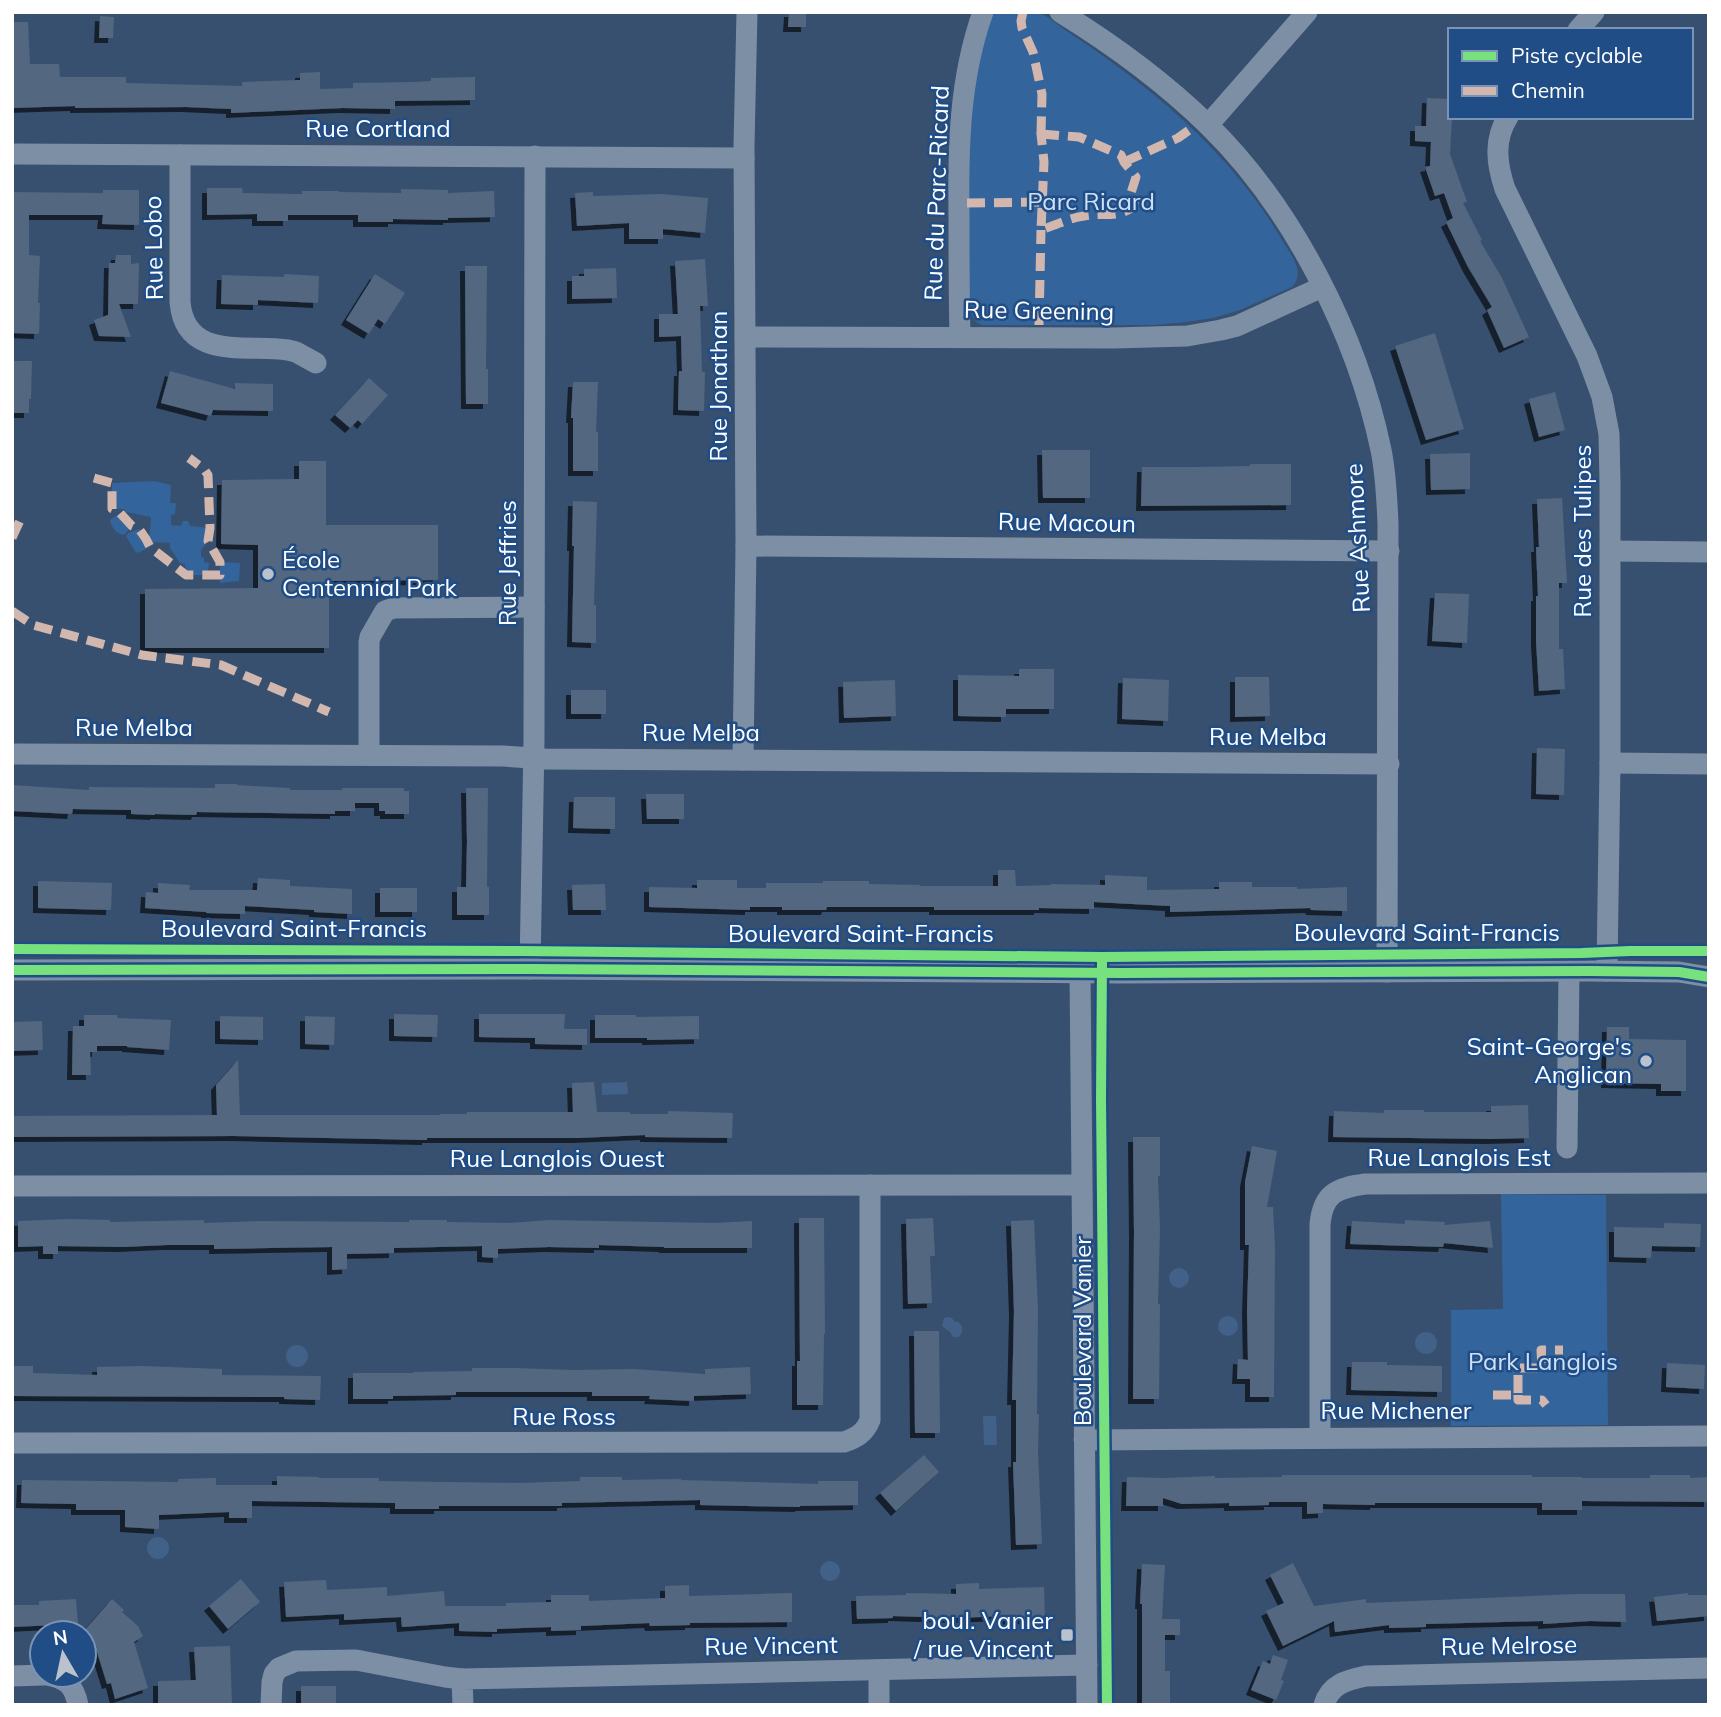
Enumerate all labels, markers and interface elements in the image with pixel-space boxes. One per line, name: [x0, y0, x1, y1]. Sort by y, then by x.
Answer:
legend: [1448, 28, 1693, 119]
text: Piste cyclable: [1511, 42, 1643, 68]
text: Chemin: [1511, 77, 1585, 103]
street label: Rue du Parc-Ricard: [917, 85, 955, 301]
street label: Rue Cortland: [305, 113, 451, 143]
park label: Parc Ricard: [1027, 186, 1155, 216]
street label: Rue Lobo: [137, 195, 169, 301]
street label: Rue Greening: [964, 294, 1114, 326]
street label: Rue Jonathan: [703, 311, 733, 461]
street label: Rue des Tulipes: [1567, 445, 1597, 617]
street label: Rue Ashmore: [1338, 463, 1376, 614]
street label: Rue Jeffries: [492, 500, 522, 626]
street label: Rue Macoun: [998, 506, 1136, 538]
place label: École Centennial Park: [282, 544, 457, 602]
marker: École Centennial Park: [260, 566, 276, 582]
street label: Rue Melba: [75, 712, 193, 742]
street label: Rue Melba: [642, 717, 760, 747]
street label: Rue Melba: [1209, 721, 1327, 751]
street label: Boulevard Saint-Francis: [161, 913, 427, 943]
street label: Boulevard Saint-Francis: [1294, 917, 1560, 947]
street label: Boulevard Saint-Francis: [728, 918, 994, 948]
place label: Saint-George's Anglican: [1467, 1031, 1632, 1089]
marker: Saint-George's Anglican: [1638, 1053, 1654, 1069]
street label: Rue Langlois Est: [1367, 1142, 1551, 1172]
street label: Rue Langlois Ouest: [450, 1143, 664, 1173]
street label: Boulevard Vanier: [1067, 1236, 1097, 1426]
park label: Park Langlois: [1468, 1346, 1618, 1376]
street label: Rue Michener: [1321, 1395, 1472, 1425]
street label: Rue Ross: [512, 1401, 616, 1431]
place label: boul. Vanier / rue Vincent: [913, 1605, 1053, 1663]
north arrow: [28, 1619, 98, 1689]
text: N: [51, 1624, 69, 1650]
marker: boul. Vanier / rue Vincent: [1059, 1627, 1075, 1643]
street label: Rue Vincent: [704, 1629, 838, 1661]
street label: Rue Melrose: [1441, 1629, 1577, 1661]

